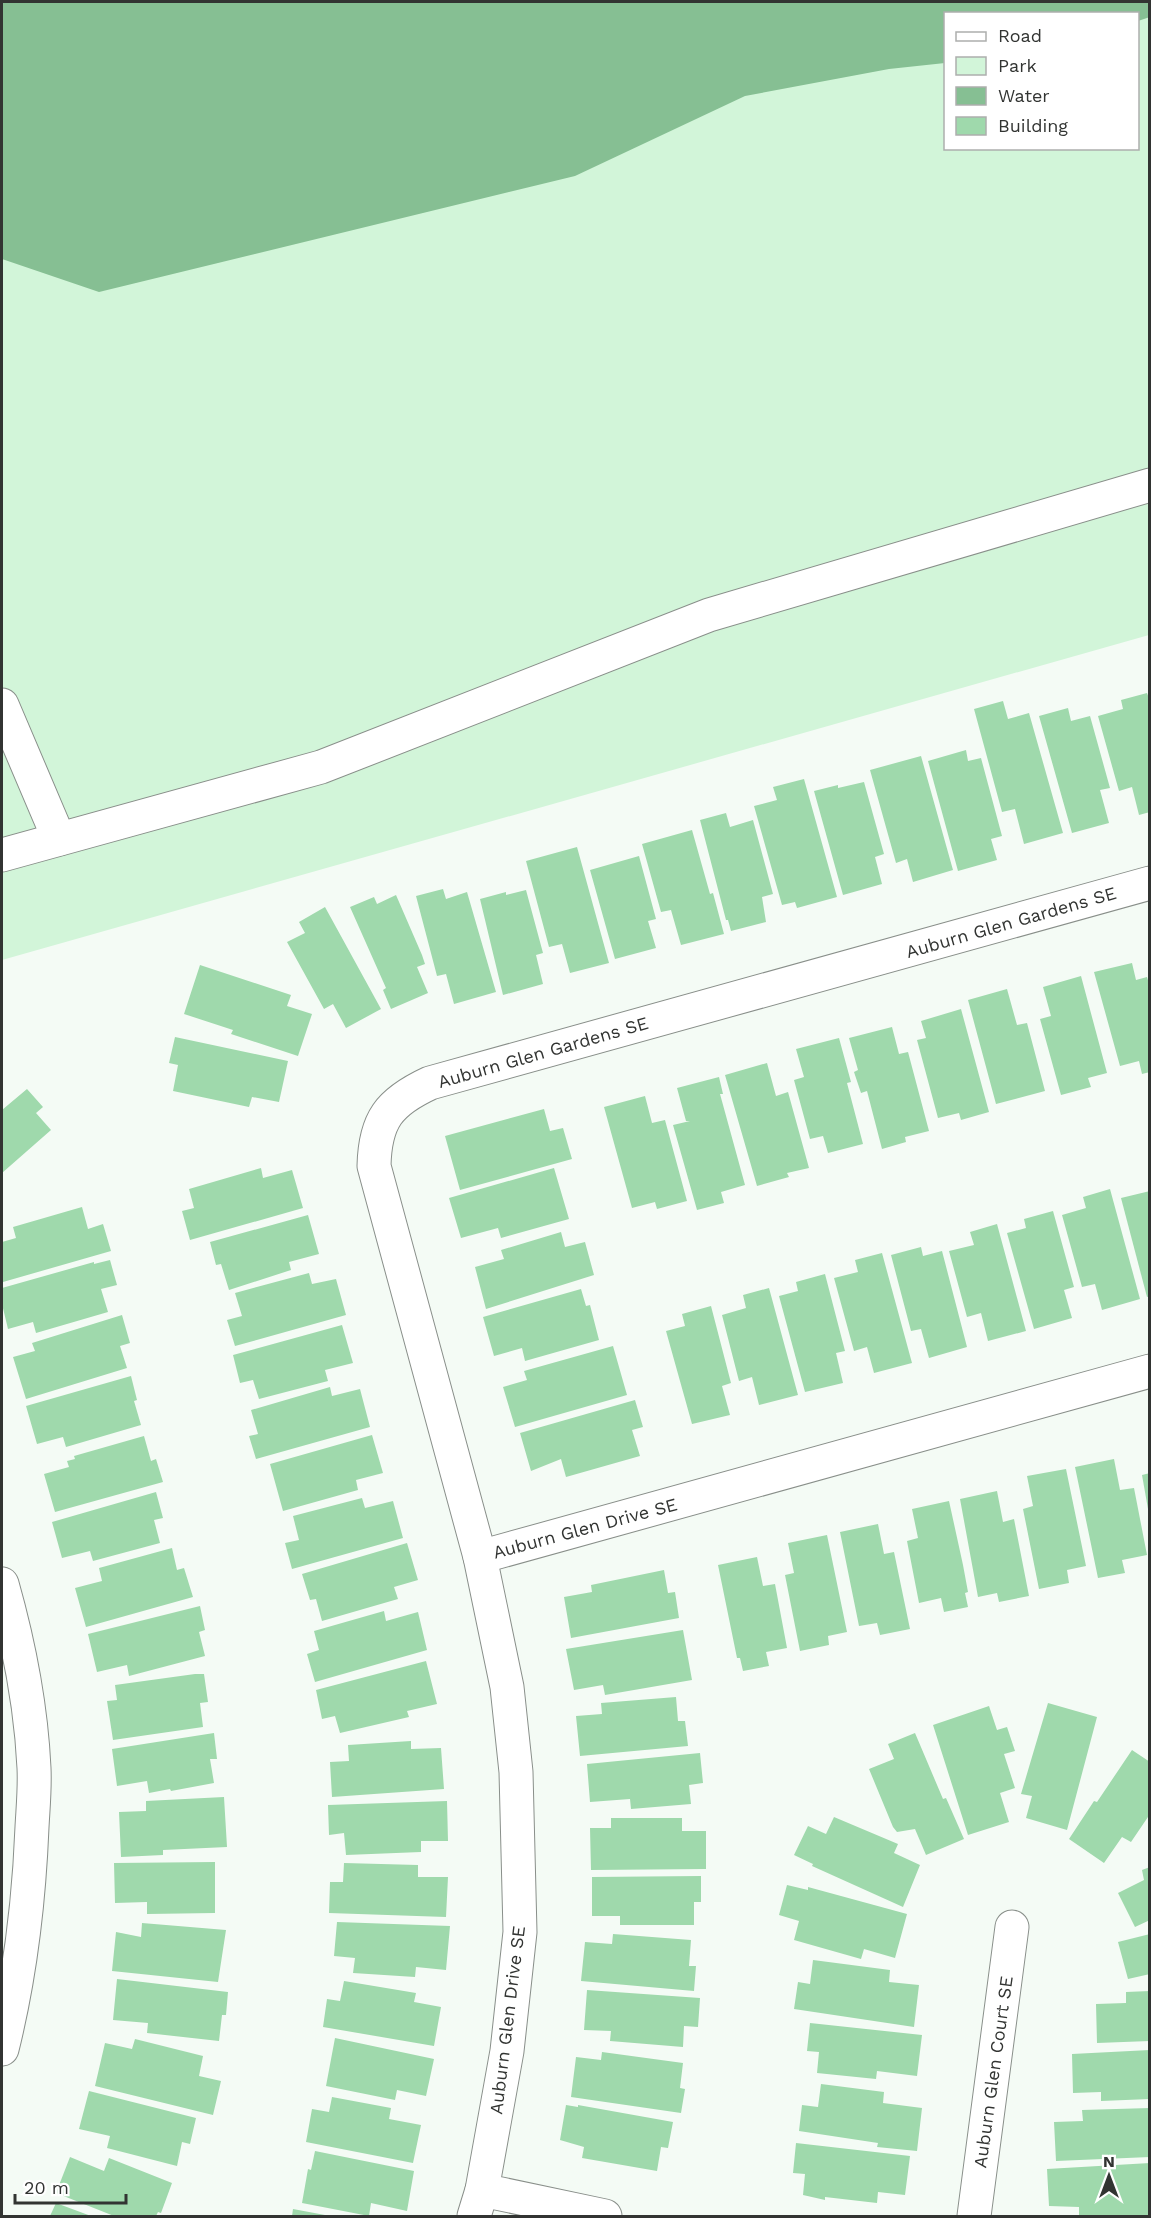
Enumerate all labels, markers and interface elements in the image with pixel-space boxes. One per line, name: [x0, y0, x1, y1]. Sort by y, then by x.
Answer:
legend: [944, 12, 1139, 150]
text: Road: [998, 25, 1042, 46]
text: Park: [998, 55, 1037, 76]
text: Water: [998, 85, 1050, 106]
text: Building: [998, 115, 1068, 136]
street label: Auburn Glen Gardens SE: [903, 882, 1119, 962]
street label: Auburn Glen Gardens SE: [435, 1012, 651, 1092]
street label: Auburn Glen Drive SE: [491, 1493, 679, 1563]
street label: Auburn Glen Drive SE: [485, 1924, 529, 2116]
street label: Auburn Glen Court SE: [969, 1975, 1017, 2169]
north arrow: [1079, 2146, 1139, 2206]
text: N: [1103, 2152, 1115, 2171]
scale bar: [15, 2167, 126, 2205]
text: 20 m: [24, 2177, 69, 2198]

